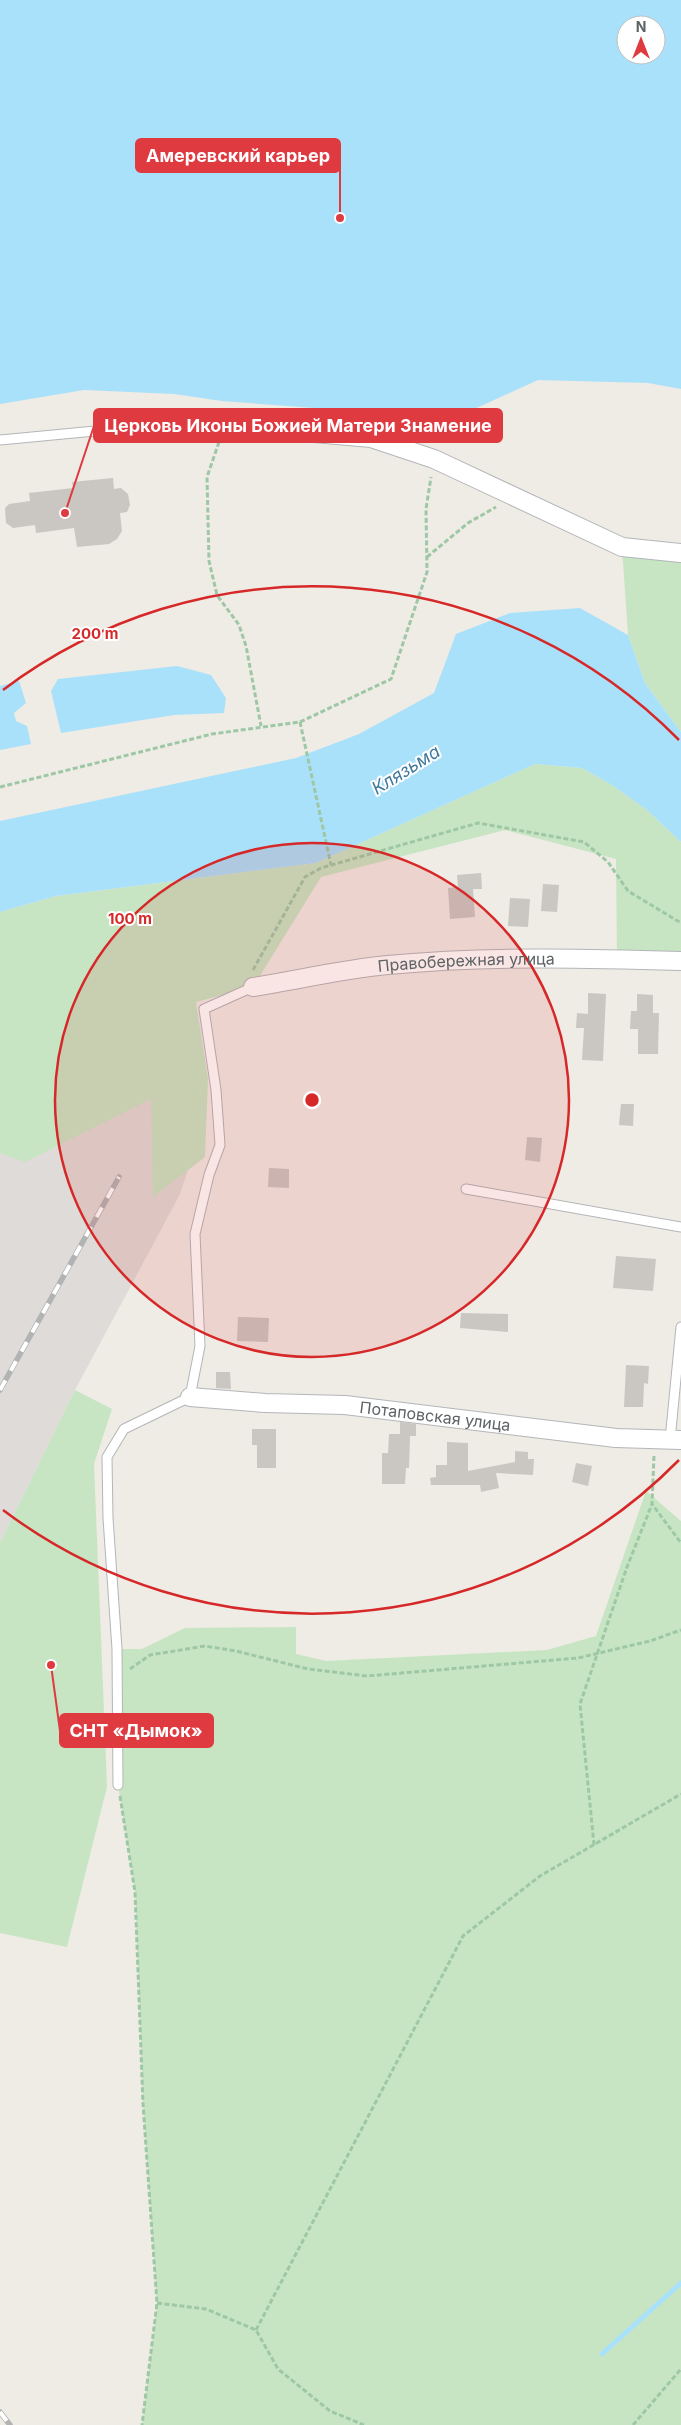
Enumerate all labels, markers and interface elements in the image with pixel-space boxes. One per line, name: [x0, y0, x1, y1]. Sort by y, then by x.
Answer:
north arrow: [616, 15, 666, 65]
text: N: [636, 18, 646, 35]
callout: Амеревский карьер: [136, 139, 340, 172]
text: Амеревский карьер: [146, 145, 330, 166]
callout: Церковь Иконы Божией Матери Знамение: [94, 409, 502, 442]
text: Церковь Иконы Божией Матери Знамение: [104, 415, 492, 436]
text: 200 m: [72, 624, 118, 643]
water label: Клязьма: [368, 740, 444, 799]
text: 100 m: [108, 909, 152, 928]
street label: Правобережная улица: [377, 948, 555, 976]
centre of rings: [303, 1091, 321, 1109]
street label: Потаповская улица: [359, 1397, 512, 1435]
callout: СНТ «Дымок»: [60, 1714, 213, 1747]
text: СНТ «Дымок»: [69, 1720, 203, 1741]

